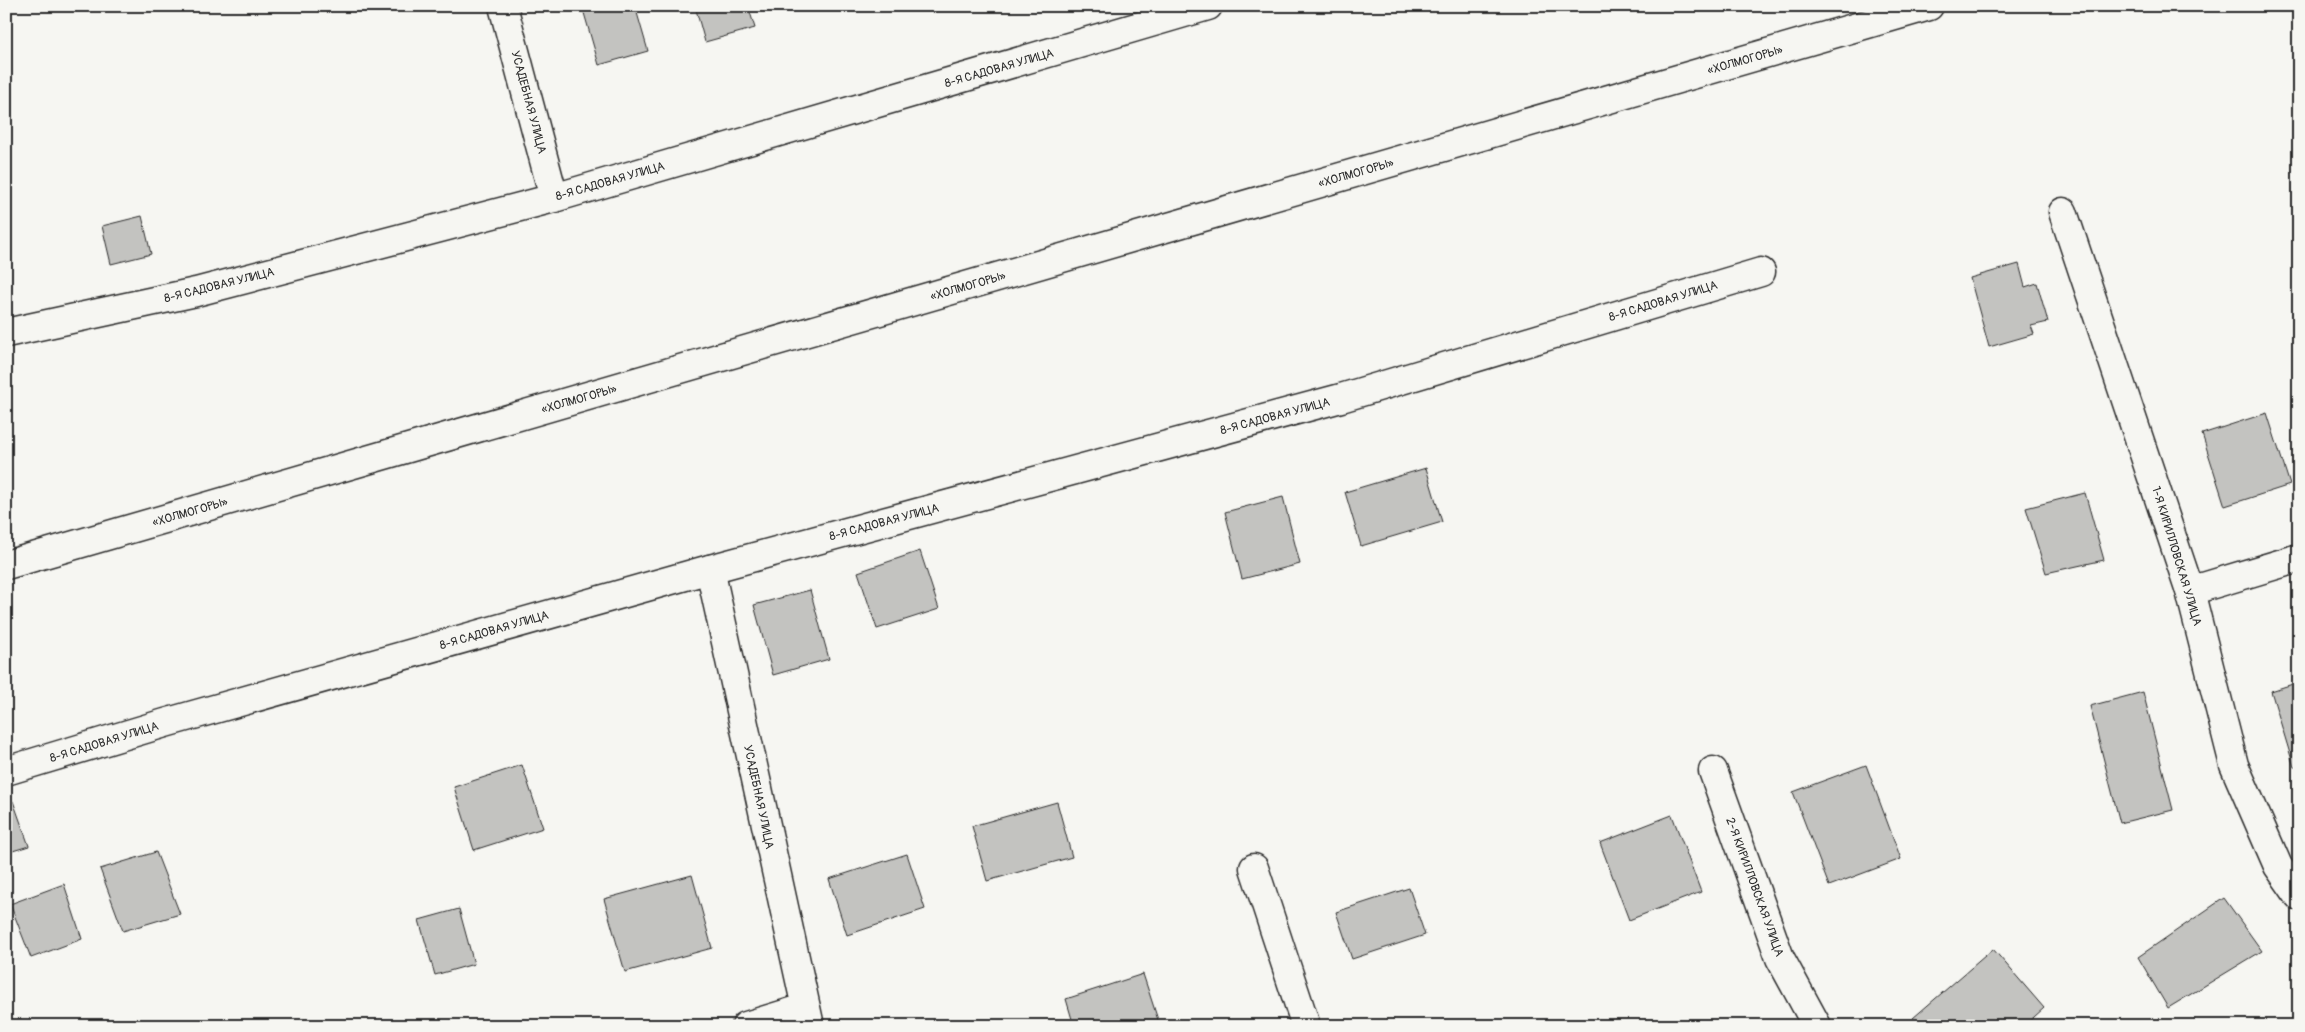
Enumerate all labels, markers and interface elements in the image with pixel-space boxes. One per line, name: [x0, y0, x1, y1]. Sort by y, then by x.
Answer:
street label: «ХОЛМОГОРЫ»: [1706, 43, 1784, 78]
street label: 8-Я САДОВАЯ УЛИЦА: [943, 46, 1056, 91]
street label: УСАДЕБНАЯ УЛИЦА: [508, 49, 550, 155]
street label: «ХОЛМОГОРЫ»: [1317, 156, 1395, 191]
street label: 8-Я САДОВАЯ УЛИЦА: [554, 159, 667, 204]
street label: 8-Я САДОВАЯ УЛИЦА: [163, 265, 276, 306]
street label: «ХОЛМОГОРЫ»: [929, 269, 1007, 304]
street label: 8-Я САДОВАЯ УЛИЦА: [1607, 278, 1719, 325]
street label: «ХОЛМОГОРЫ»: [540, 382, 618, 417]
street label: 8-Я САДОВАЯ УЛИЦА: [1219, 395, 1332, 438]
street label: 1-Я КИРИЛЛОВСКАЯ УЛИЦА: [2148, 485, 2205, 628]
street label: «ХОЛМОГОРЫ»: [151, 495, 229, 530]
street label: 8-Я САДОВАЯ УЛИЦА: [828, 501, 941, 544]
street label: 8-Я САДОВАЯ УЛИЦА: [438, 608, 551, 653]
street label: 8-Я САДОВАЯ УЛИЦА: [48, 719, 160, 766]
street label: УСАДЕБНАЯ УЛИЦА: [740, 744, 777, 851]
street label: 2-Я КИРИЛЛОВСКАЯ УЛИЦА: [1722, 816, 1787, 959]

